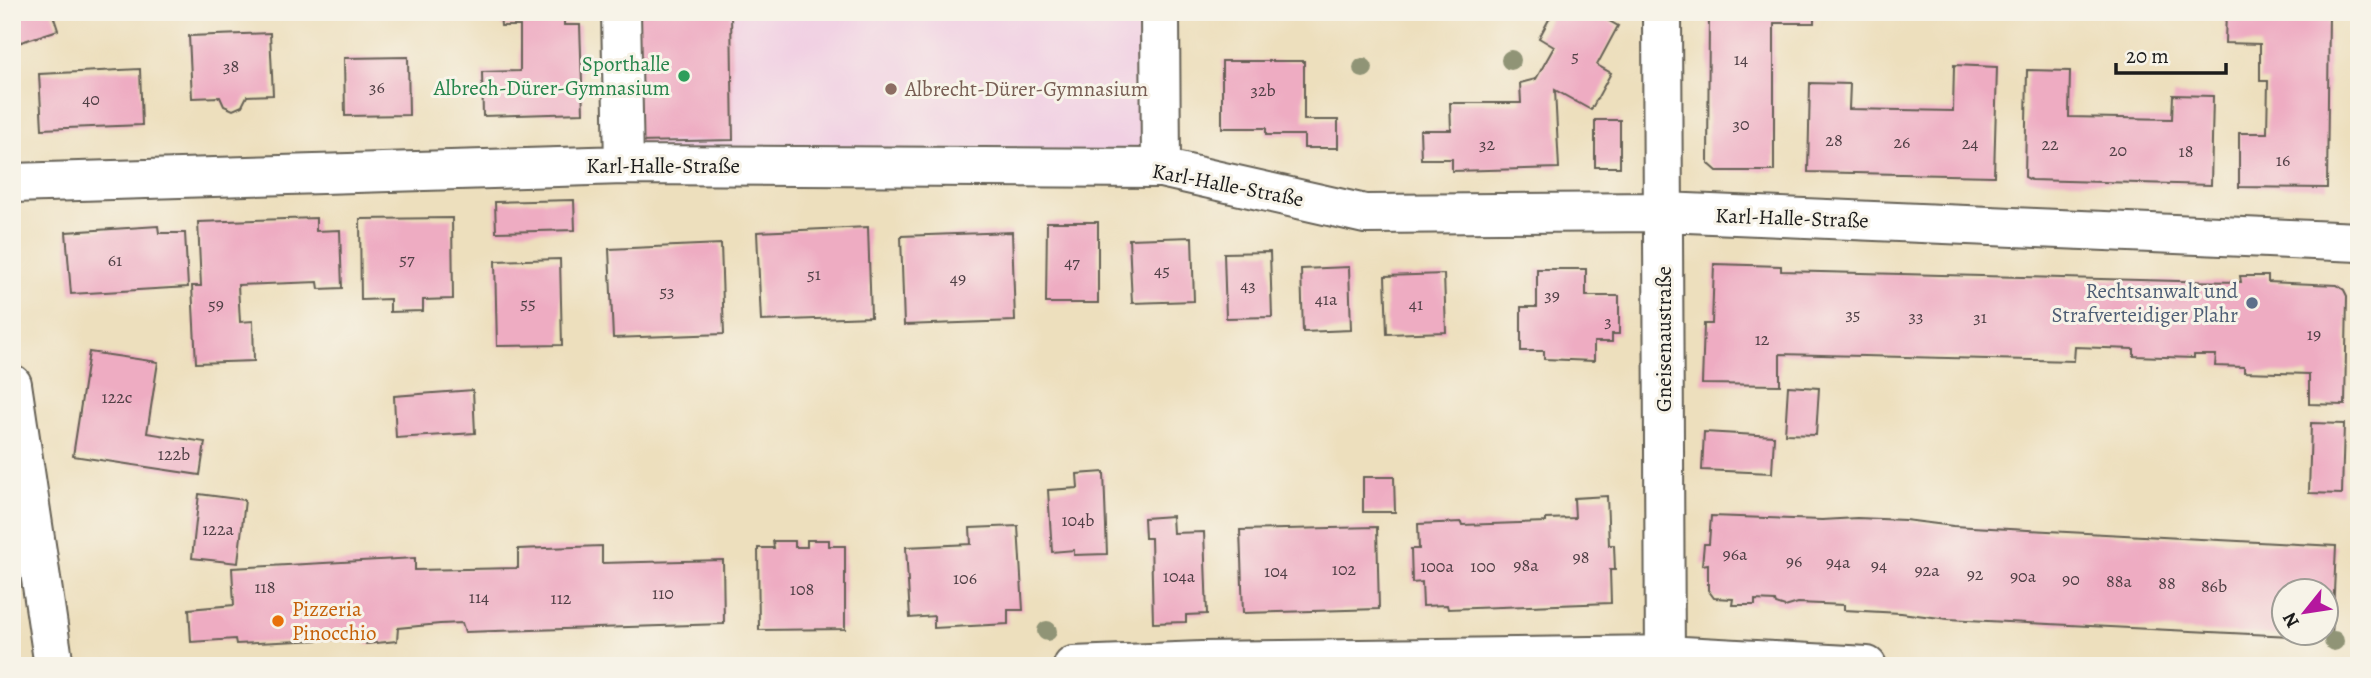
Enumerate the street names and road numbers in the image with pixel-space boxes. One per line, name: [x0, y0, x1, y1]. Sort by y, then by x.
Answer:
street label: Karl-Halle-Straße: [586, 152, 740, 180]
street label: Karl-Halle-Straße: [1150, 157, 1306, 213]
street label: Karl-Halle-Straße: [1715, 201, 1869, 235]
street label: Gneisenaustraße: [1650, 266, 1678, 412]

